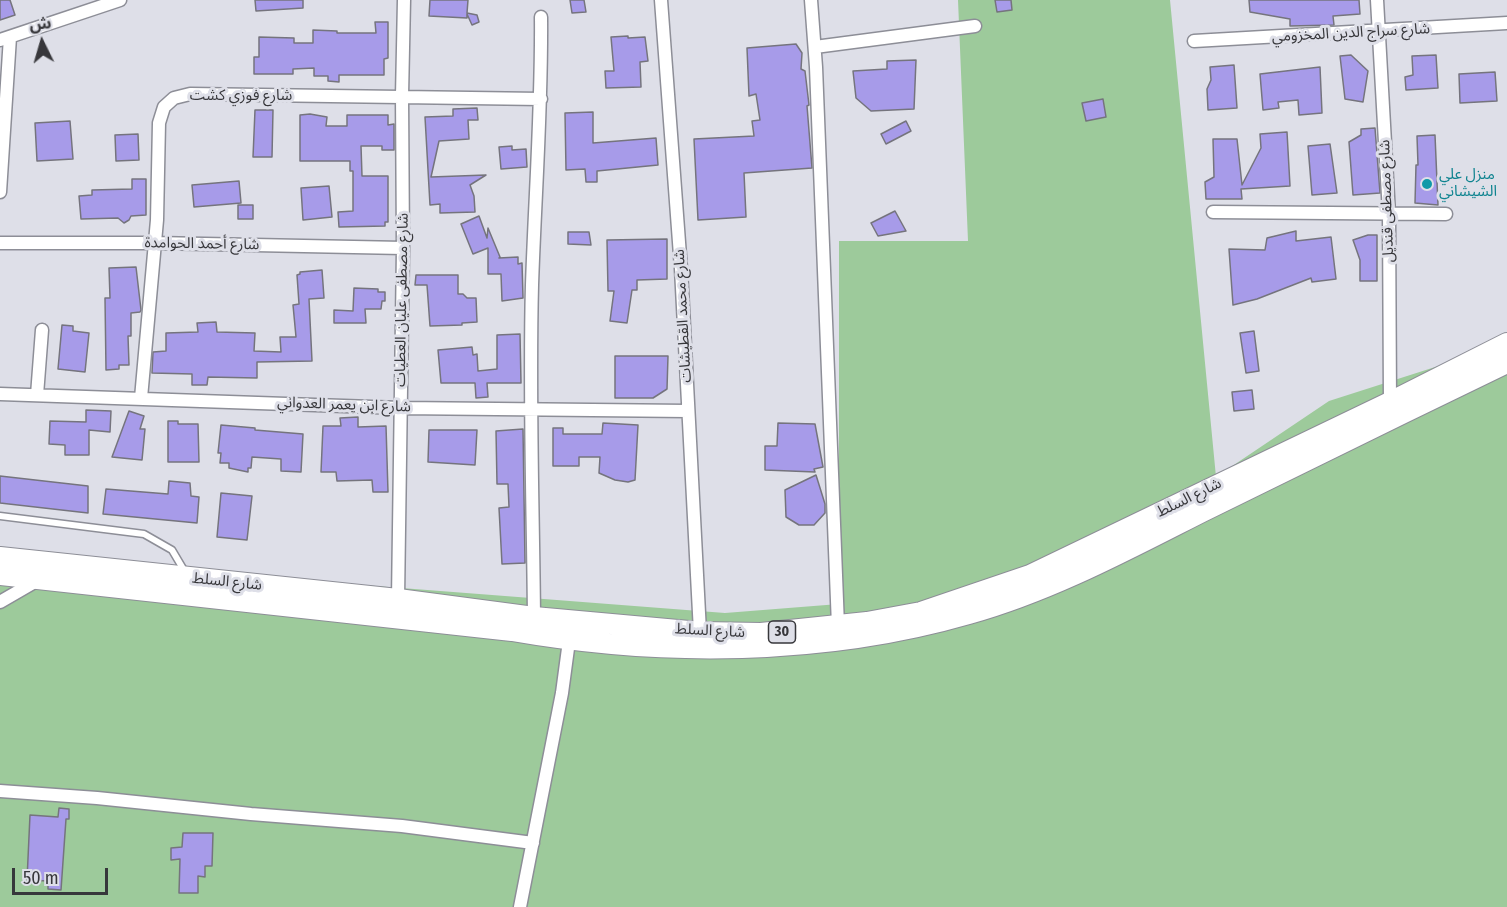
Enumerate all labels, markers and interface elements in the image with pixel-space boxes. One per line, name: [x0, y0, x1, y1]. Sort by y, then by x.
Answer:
north arrow: [12, 12, 72, 72]
text: ش: [29, 13, 52, 34]
street label: شارع سراج الدين المخزومي: [1271, 20, 1431, 46]
street label: شارع فوزي كشت: [190, 87, 292, 105]
street label: شارع مصطفى قنديل: [1376, 139, 1398, 263]
place label: منزل علي الشيشاني: [1439, 166, 1497, 201]
marker: منزل علي الشيشاني: [1420, 177, 1434, 191]
street label: شارع مصطفى عليان العطيات: [391, 213, 413, 387]
street label: شارع أحمد الحوامدة: [144, 234, 260, 254]
street label: شارع محمد القطيشات: [671, 249, 695, 383]
street label: شارع ابن يعمر العدواني: [277, 394, 411, 416]
street label: شارع السلط: [1154, 475, 1224, 521]
street label: شارع السلط: [191, 569, 263, 595]
street label: شارع السلط: [675, 620, 745, 642]
road number: 30: [768, 621, 796, 643]
scale bar: [15, 856, 111, 894]
text: 50 m: [23, 867, 59, 889]

